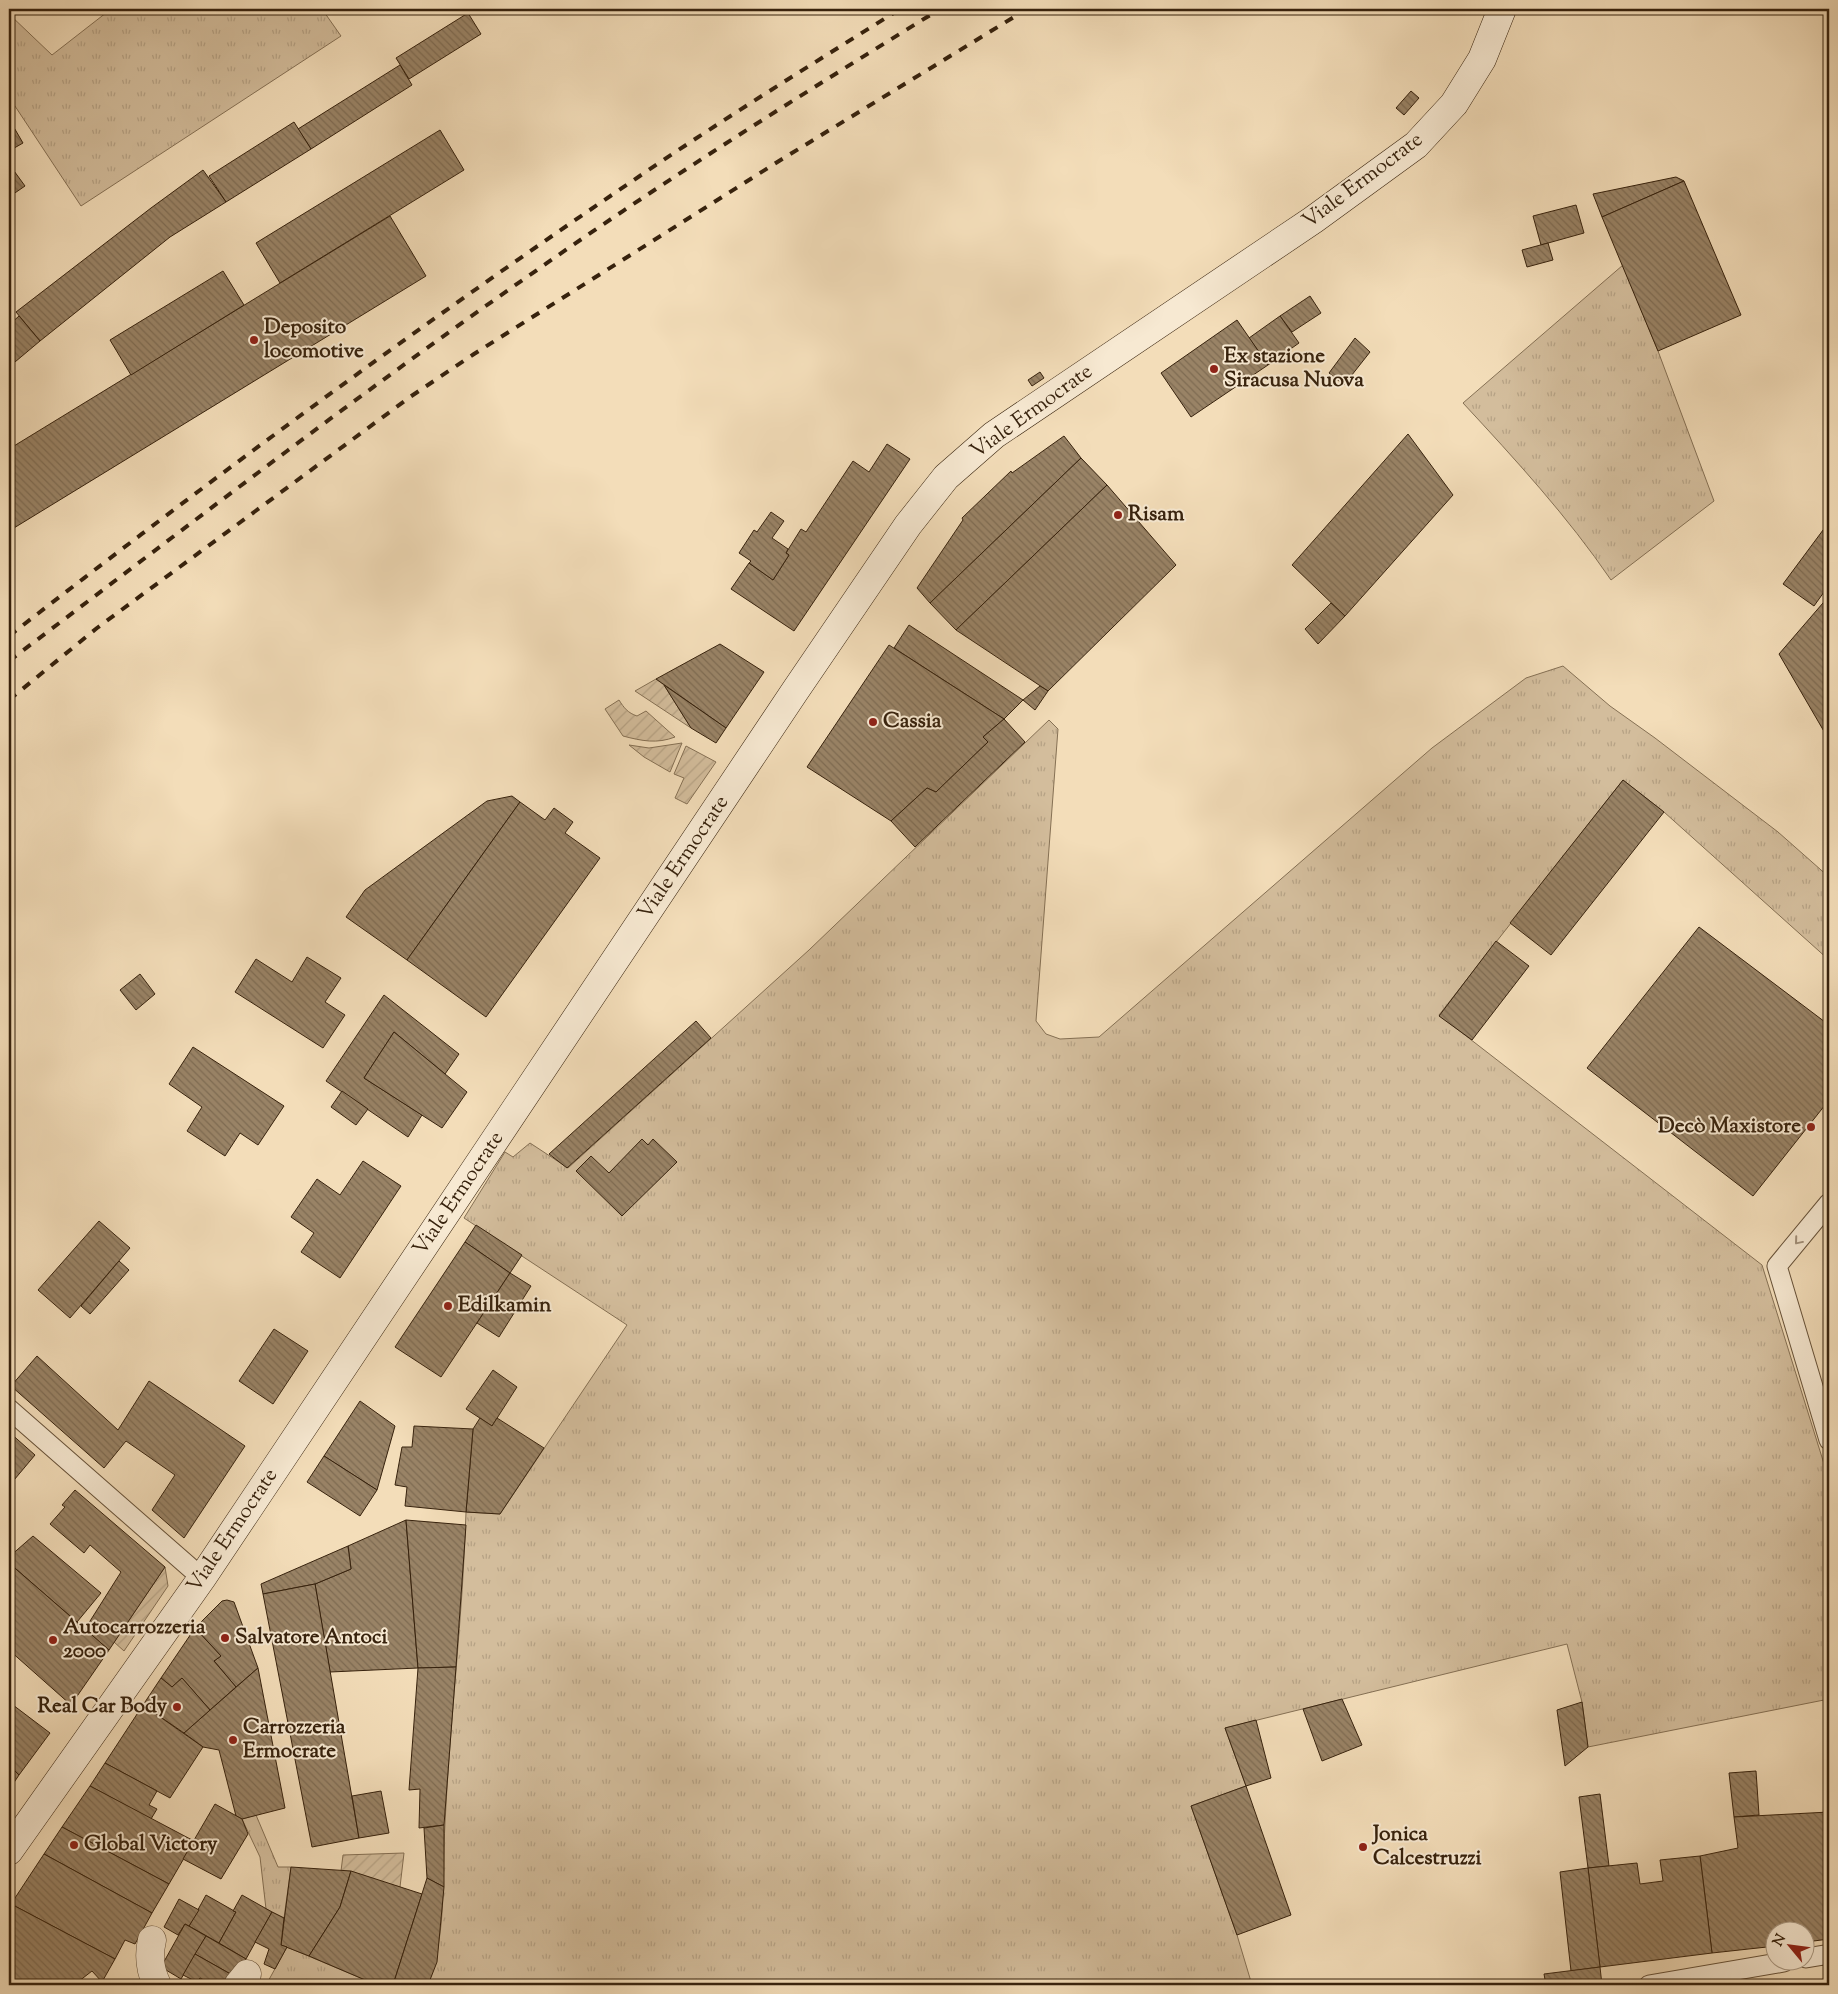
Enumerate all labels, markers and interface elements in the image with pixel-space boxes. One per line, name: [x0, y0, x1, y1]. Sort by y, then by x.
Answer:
street label: Viale Ermocrate: [1296, 126, 1430, 236]
place label: Deposito locomotive: [264, 313, 364, 367]
marker: Deposito locomotive: [248, 334, 260, 346]
place label: Ex stazione Siracusa Nuova: [1224, 342, 1364, 396]
street label: Viale Ermocrate: [965, 357, 1099, 467]
marker: Ex stazione Siracusa Nuova: [1208, 363, 1220, 375]
place label: Risam: [1128, 500, 1185, 530]
marker: Risam: [1112, 509, 1124, 521]
place label: Cassia: [883, 707, 942, 737]
marker: Cassia: [867, 716, 879, 728]
street label: Viale Ermocrate: [631, 790, 737, 926]
place label: Decò Maxistore: [1658, 1112, 1801, 1142]
marker: Decò Maxistore: [1805, 1121, 1817, 1133]
street label: Viale Ermocrate: [406, 1126, 512, 1262]
one-way arrow: [1795, 1235, 1804, 1244]
place label: Edilkamin: [458, 1291, 552, 1321]
marker: Edilkamin: [442, 1300, 454, 1312]
street label: Viale Ermocrate: [180, 1463, 286, 1599]
place label: Autocarrozzeria 2000: [63, 1613, 206, 1667]
place label: Salvatore Antoci: [235, 1623, 388, 1653]
marker: Salvatore Antoci: [219, 1632, 231, 1644]
marker: Autocarrozzeria 2000: [47, 1634, 59, 1646]
place label: Real Car Body: [38, 1692, 168, 1722]
marker: Real Car Body: [171, 1701, 183, 1713]
place label: Carrozzeria Ermocrate: [243, 1713, 346, 1767]
marker: Carrozzeria Ermocrate: [227, 1734, 239, 1746]
place label: Jonica Calcestruzzi: [1371, 1820, 1482, 1874]
place label: Global Victory: [84, 1830, 218, 1860]
marker: Global Victory: [68, 1839, 80, 1851]
marker: Jonica Calcestruzzi: [1357, 1841, 1369, 1853]
north arrow: [1766, 1922, 1816, 1972]
text: N: [1769, 1931, 1792, 1950]

